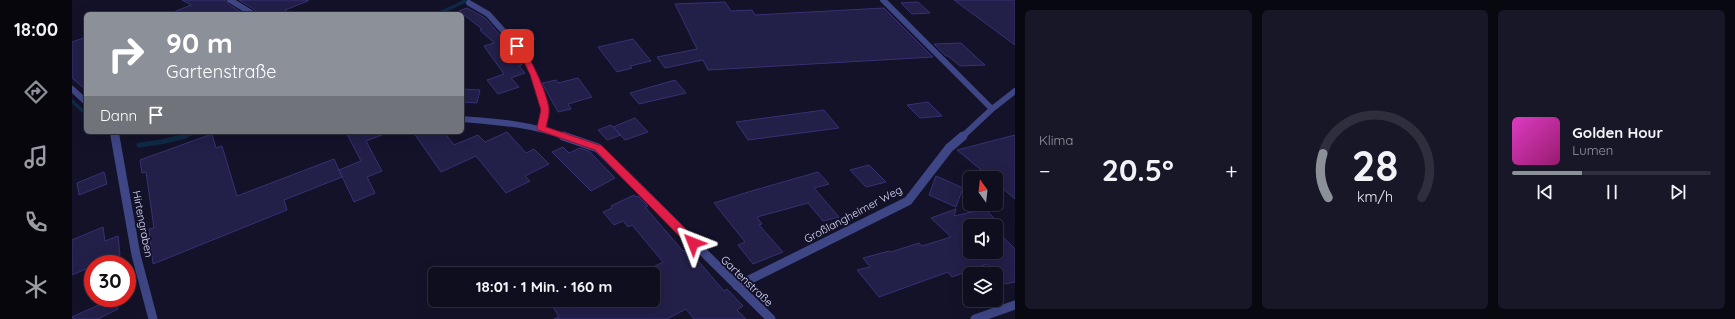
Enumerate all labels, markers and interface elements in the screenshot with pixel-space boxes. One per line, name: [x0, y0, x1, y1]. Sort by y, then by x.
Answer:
text: 18:00: [14, 18, 58, 41]
text: 90 m: [166, 25, 233, 60]
icon: right: [100, 28, 152, 80]
pin: [500, 29, 534, 63]
icon: arrive: [506, 35, 528, 57]
text: Gartenstraße: [166, 60, 276, 83]
icon: directions: [22, 78, 50, 106]
icon: arrive: [145, 104, 167, 126]
text: Dann: [100, 106, 137, 125]
text: Golden Hour: [1572, 123, 1663, 142]
text: Klima: [1039, 132, 1073, 148]
text: 28: [1352, 138, 1398, 190]
text: Lumen: [1572, 142, 1613, 158]
icon: music: [22, 143, 50, 171]
text: 20.5°: [1102, 151, 1174, 189]
text: −: [1039, 157, 1050, 185]
text: +: [1225, 157, 1238, 185]
north arrow: [963, 171, 1003, 211]
map controls: [963, 171, 1003, 307]
icon: previous: [1534, 181, 1556, 203]
icon: pause: [1601, 181, 1623, 203]
icon: next: [1667, 181, 1689, 203]
street label: Großlangheimer Weg: [802, 182, 904, 246]
text: km/h: [1357, 187, 1393, 205]
street label: Hirtengraben: [130, 189, 156, 259]
icon: phone: [22, 208, 50, 236]
button: sound: [963, 219, 1003, 259]
position arrow: [672, 222, 714, 264]
street label: Gartenstraße: [718, 253, 776, 309]
speed limit sign: 30: [84, 255, 136, 307]
button: layers: [963, 267, 1003, 307]
icon: climate: [22, 273, 50, 301]
text: 18:01 · 1 Min. · 160 m: [476, 277, 612, 296]

